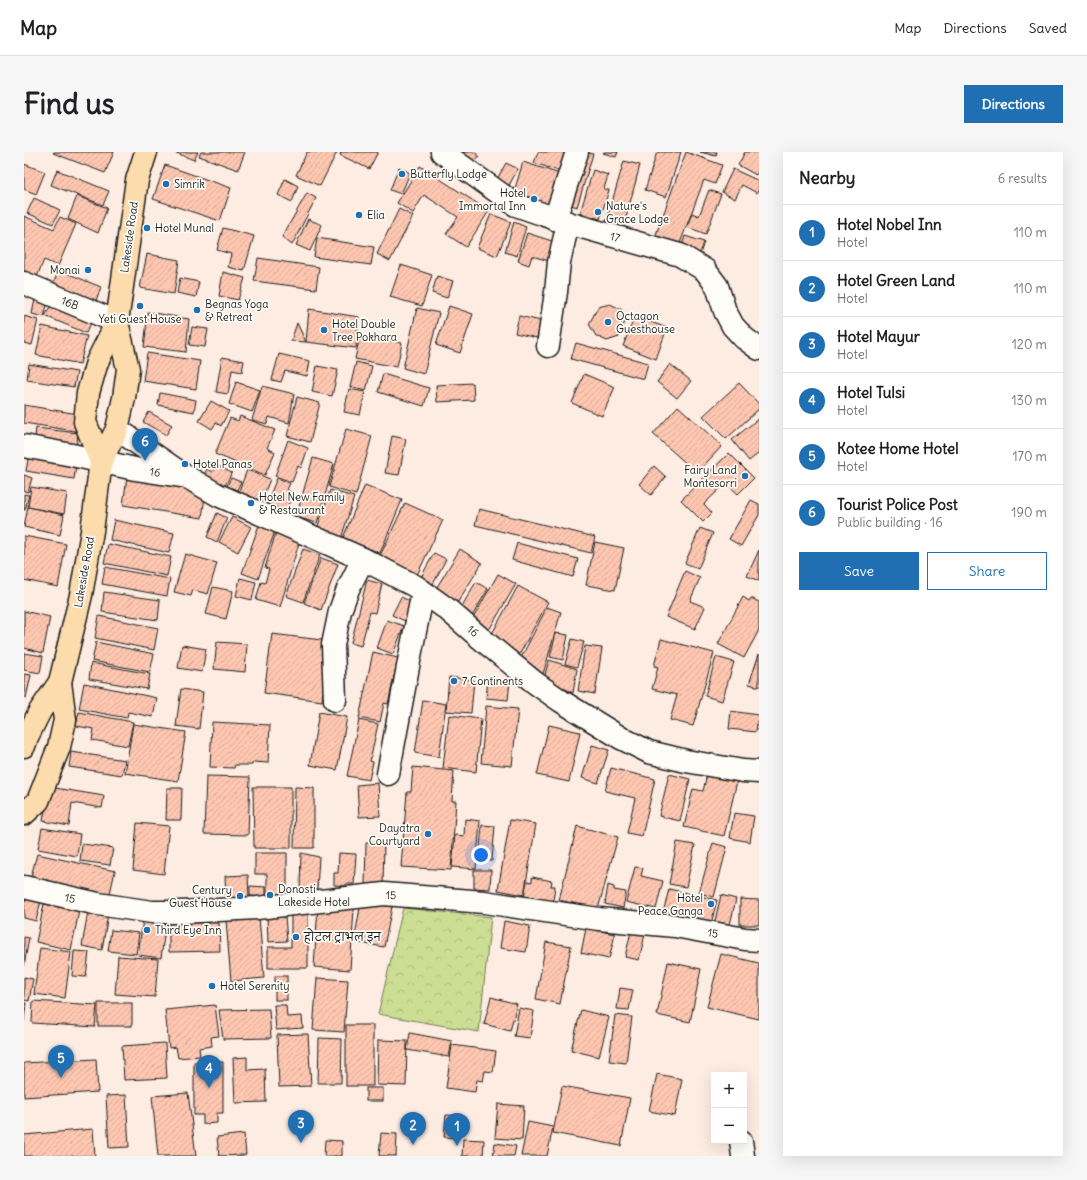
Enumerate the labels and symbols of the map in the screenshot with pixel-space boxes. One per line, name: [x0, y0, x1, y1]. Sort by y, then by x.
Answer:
place label: Butterfly Lodge: [410, 167, 487, 181]
marker: Butterfly Lodge: [397, 169, 407, 179]
place label: Simrik: [174, 177, 205, 191]
marker: Simrik: [161, 179, 171, 189]
place label: Hotel Immortal Inn: [459, 186, 526, 213]
marker: Hotel Immortal Inn: [529, 194, 539, 204]
place label: Nature's Grace Lodge: [606, 199, 669, 226]
street label: Lakeside Road: [117, 200, 141, 274]
marker: Nature's Grace Lodge: [593, 207, 603, 217]
place label: Elia: [367, 208, 385, 222]
marker: Elia: [354, 210, 364, 220]
place label: Hotel Munal: [155, 221, 214, 235]
marker: Hotel Munal: [142, 223, 152, 233]
street label: 17: [608, 229, 622, 245]
place label: Monai: [50, 263, 80, 277]
marker: Monai: [83, 265, 93, 275]
street label: 16B: [59, 293, 81, 313]
place label: Begnas Yoga & Retreat: [205, 297, 269, 324]
marker: Yeti Guest House: [135, 301, 145, 311]
marker: Begnas Yoga & Retreat: [192, 305, 202, 315]
place label: Octagon Guesthouse: [616, 309, 675, 336]
place label: Yeti Guest House: [99, 312, 182, 326]
place label: Hotel Double Tree Pokhara: [332, 317, 397, 344]
marker: Octagon Guesthouse: [603, 317, 613, 327]
marker: Hotel Double Tree Pokhara: [319, 325, 329, 335]
pin: 6: [132, 428, 158, 461]
place label: Hotel Panas: [193, 457, 252, 471]
marker: Hotel Panas: [180, 459, 190, 469]
place label: Fairy Land Montesorri: [684, 463, 738, 490]
street label: 16: [149, 464, 161, 480]
marker: Fairy Land Montesorri: [740, 471, 750, 481]
place label: Hotel New Family & Restaurant: [259, 490, 345, 517]
marker: Hotel New Family & Restaurant: [246, 498, 256, 508]
street label: Lakeside Road: [71, 535, 97, 609]
street label: 16: [464, 622, 482, 640]
place label: 7 Continents: [462, 674, 523, 688]
marker: 7 Continents: [449, 676, 459, 686]
place label: Dayatra Courtyard: [369, 821, 421, 848]
marker: Dayatra Courtyard: [423, 829, 433, 839]
your location: [471, 845, 491, 865]
place label: Donosti Lakeside Hotel: [278, 882, 350, 909]
place label: Century Guest House: [169, 883, 232, 910]
street label: 15: [385, 888, 397, 902]
street label: 15: [63, 890, 77, 906]
marker: Donosti Lakeside Hotel: [265, 890, 275, 900]
marker: Century Guest House: [235, 891, 245, 901]
place label: Hotel Peace Ganga: [638, 891, 703, 918]
marker: Hotel Peace Ganga: [706, 899, 716, 909]
place label: Third Eye Inn: [155, 923, 222, 937]
marker: Third Eye Inn: [142, 925, 152, 935]
street label: 15: [707, 925, 719, 941]
place label: होटल ट्राभल इन: [303, 928, 382, 944]
marker: होटल ट्राभल इन: [291, 932, 301, 942]
place label: Hotel Serenity: [220, 979, 290, 993]
marker: Hotel Serenity: [207, 981, 217, 991]
pin: 5: [48, 1045, 74, 1078]
pin: 4: [196, 1055, 222, 1088]
pin: 3: [288, 1110, 314, 1143]
pin: 2: [400, 1112, 426, 1145]
pin: 1: [444, 1113, 470, 1146]

